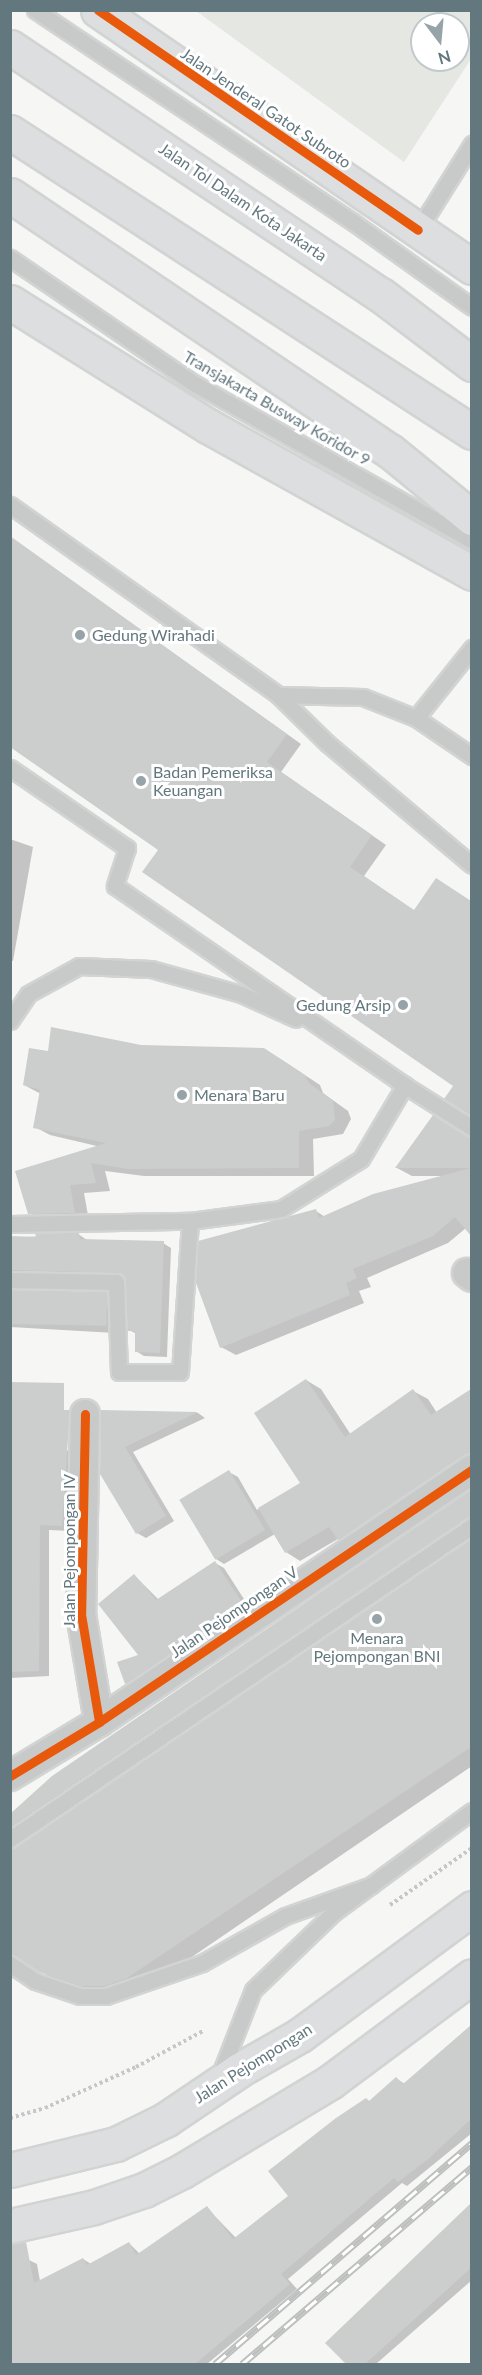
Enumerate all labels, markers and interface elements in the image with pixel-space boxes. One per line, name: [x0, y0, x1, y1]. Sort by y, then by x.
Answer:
north arrow: [410, 12, 470, 72]
street label: Jalan Jenderal Gatot Subroto: [177, 44, 355, 172]
text: N: [436, 47, 453, 69]
street label: Jalan Tol Dalam Kota Jakarta: [155, 138, 331, 266]
street label: Transjakarta Busway Koridor 9: [180, 346, 374, 470]
place label: Gedung Wirahadi: [92, 625, 215, 645]
marker: Gedung Wirahadi: [73, 628, 87, 642]
place label: Badan Pemeriksa Keuangan: [153, 762, 273, 800]
marker: Badan Pemeriksa Keuangan: [134, 774, 148, 788]
place label: Gedung Arsip: [295, 995, 391, 1015]
marker: Gedung Arsip: [396, 998, 410, 1012]
place label: Menara Baru: [194, 1085, 285, 1105]
marker: Menara Baru: [175, 1088, 189, 1102]
street label: Jalan Pejompongan IV: [59, 1474, 79, 1628]
street label: Jalan Pejompongan V: [166, 1562, 302, 1662]
marker: Menara Pejompongan BNI: [370, 1612, 384, 1626]
place label: Menara Pejompongan BNI: [313, 1628, 441, 1666]
street label: Jalan Pejompongan: [191, 2019, 315, 2107]

